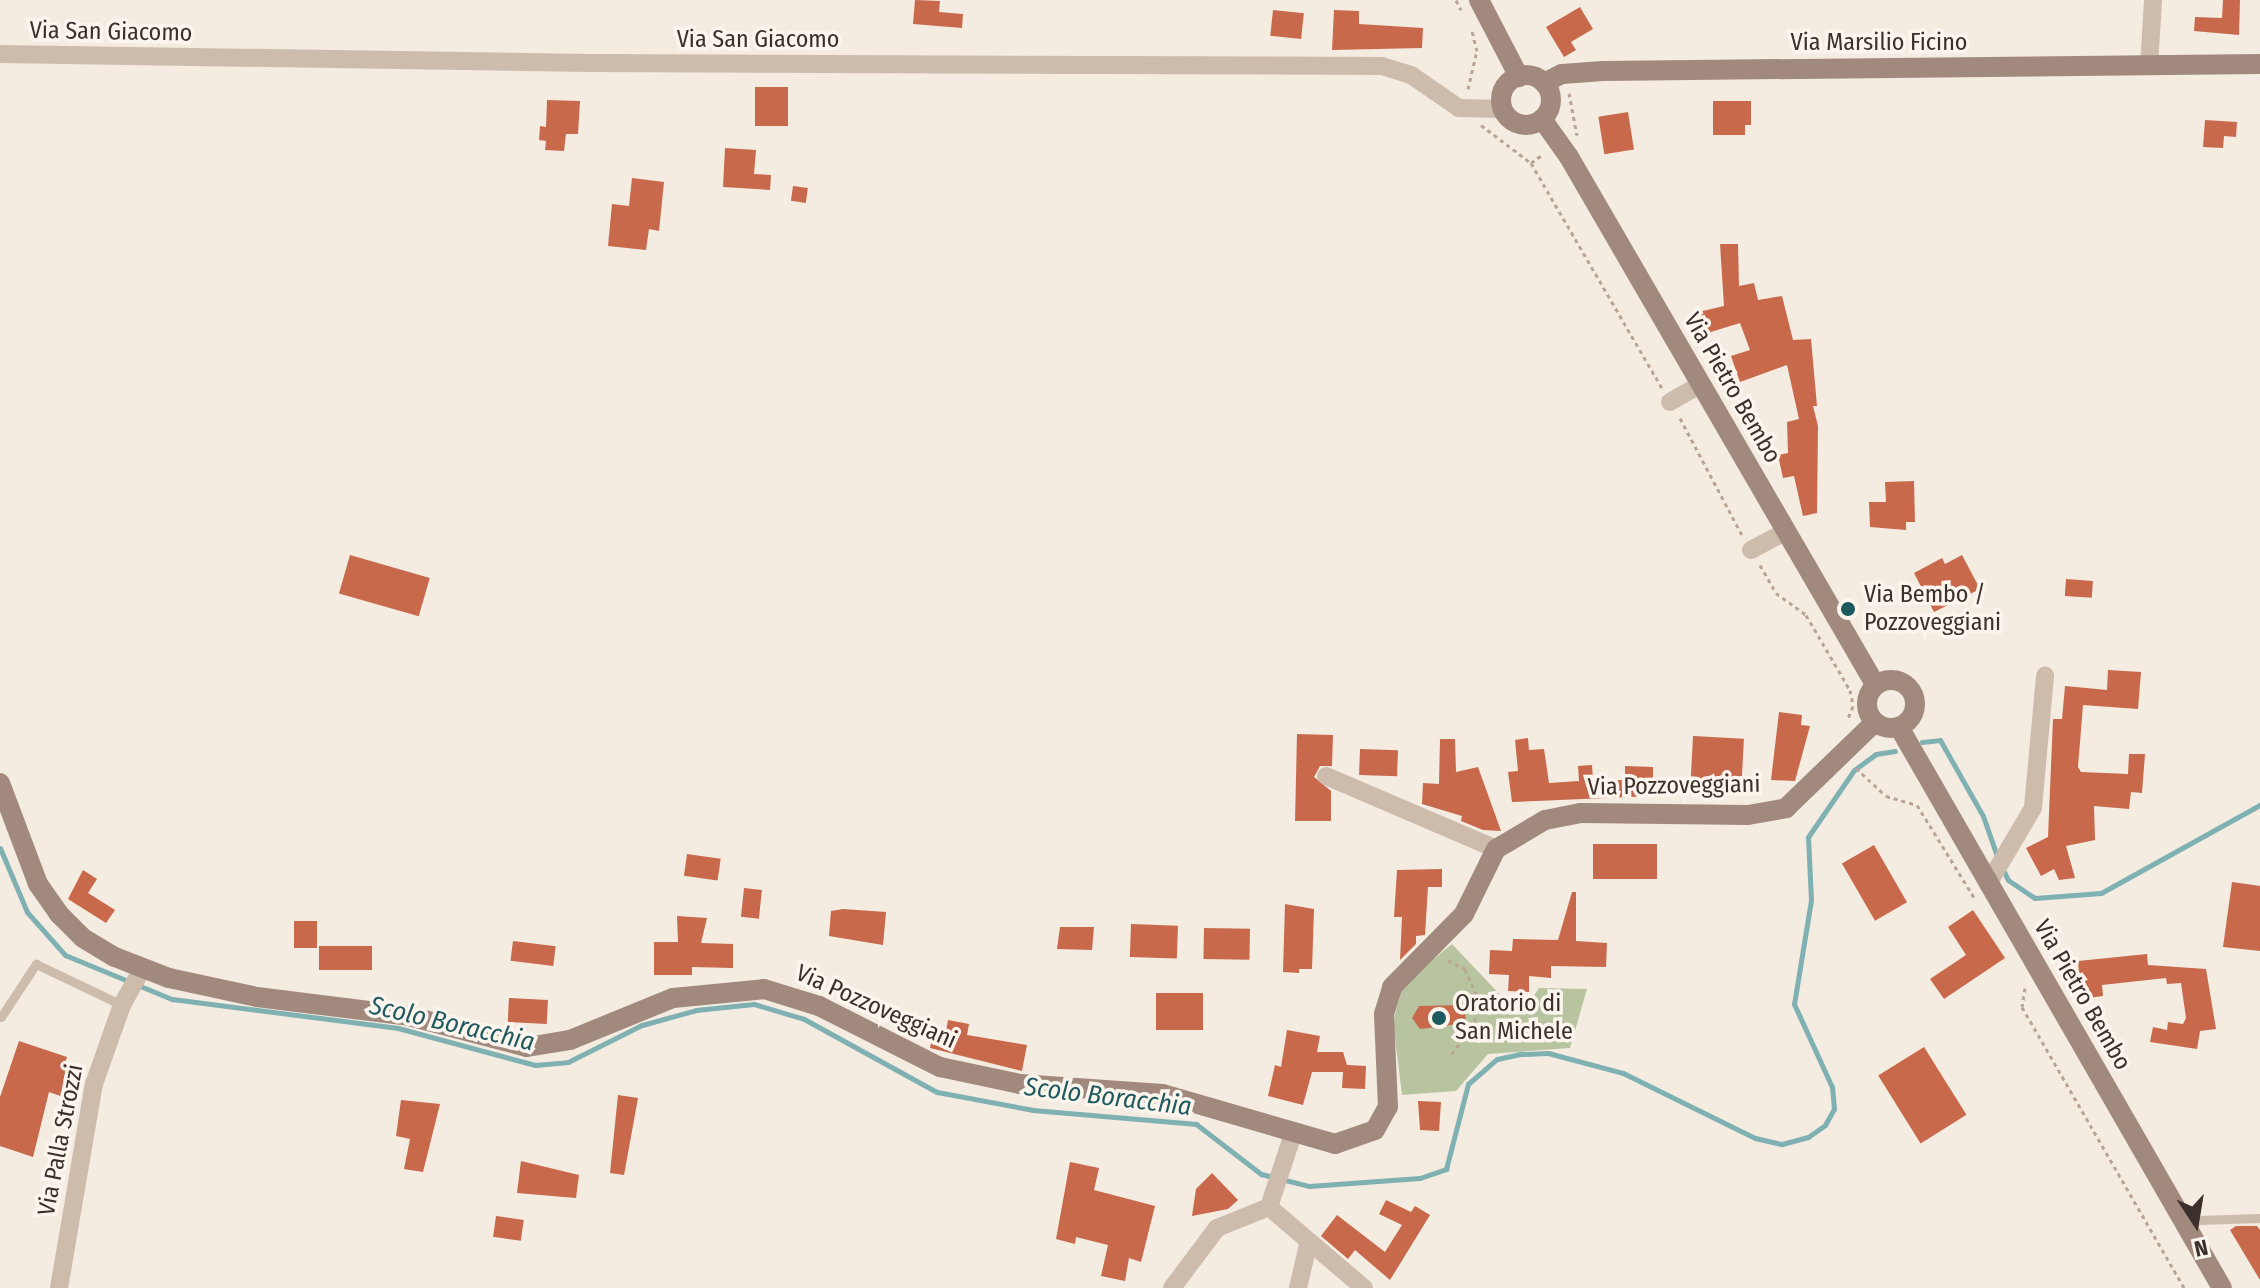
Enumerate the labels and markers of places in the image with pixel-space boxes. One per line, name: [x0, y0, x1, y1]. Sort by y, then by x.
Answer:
place label: Via Bembo / Pozzoveggiani: [1864, 581, 2001, 637]
marker: Via Bembo / Pozzoveggiani: [1839, 600, 1857, 618]
place label: Oratorio di San Michele: [1455, 990, 1573, 1046]
marker: Oratorio di San Michele: [1430, 1009, 1448, 1027]

